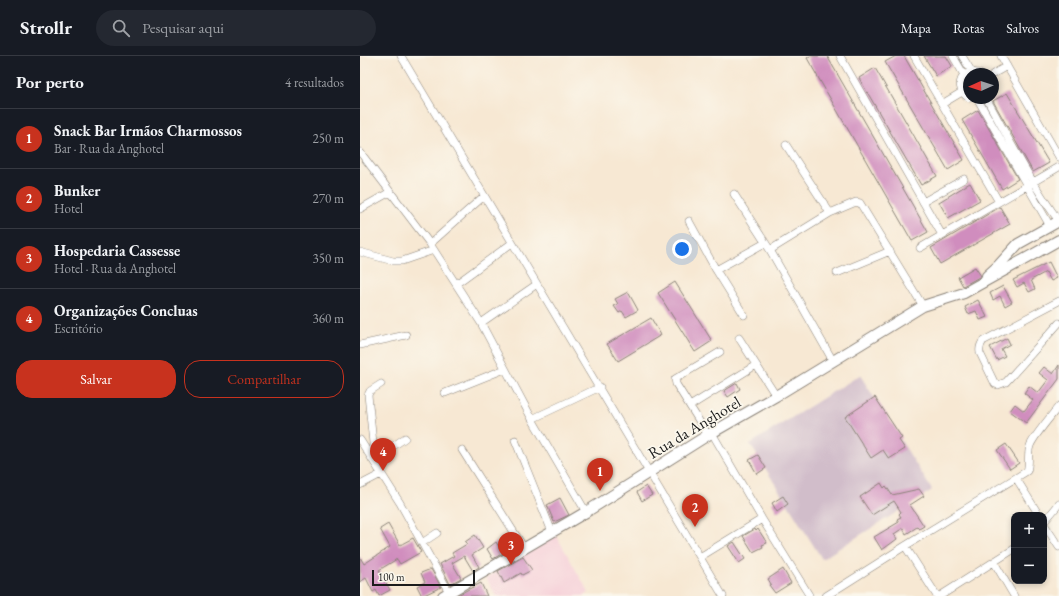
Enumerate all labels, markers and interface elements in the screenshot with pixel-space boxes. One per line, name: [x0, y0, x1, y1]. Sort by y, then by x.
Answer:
search box: [96, 10, 376, 46]
text: Strollr: [20, 15, 72, 40]
icon: search: [110, 17, 132, 39]
text: Pesquisar aqui: [142, 18, 224, 37]
text: Mapa: [900, 19, 931, 37]
text: Rotas: [953, 19, 984, 37]
text: Salvos: [1006, 19, 1039, 37]
north arrow: [963, 68, 999, 104]
text: Por perto: [16, 71, 84, 93]
text: 4 resultados: [285, 74, 344, 91]
text: Snack Bar Irmãos Charmossos: [54, 121, 242, 140]
text: 1: [26, 130, 32, 147]
text: 250 m: [313, 130, 344, 147]
text: Bar · Rua da Anghotel: [54, 140, 164, 157]
text: Bunker: [54, 181, 101, 200]
text: 2: [26, 190, 32, 207]
text: 270 m: [313, 190, 344, 207]
text: Hotel: [54, 200, 83, 217]
your location: [672, 239, 692, 259]
text: Hospedaria Cassesse: [54, 241, 180, 260]
text: 3: [26, 250, 32, 267]
text: 350 m: [313, 250, 344, 267]
text: Hotel · Rua da Anghotel: [54, 260, 176, 277]
text: Organizações Concluas: [54, 301, 198, 320]
text: 4: [26, 310, 32, 327]
text: 360 m: [313, 310, 344, 327]
text: Escritório: [54, 320, 103, 337]
button: Salvar: [16, 360, 176, 398]
button: Compartilhar: [184, 360, 344, 398]
street label: Rua da Anghotel: [644, 391, 745, 463]
pin: 4: [370, 438, 396, 471]
pin: 1: [587, 458, 613, 491]
pin: 2: [682, 494, 708, 527]
map controls: [1011, 512, 1047, 584]
button: +: [1011, 512, 1047, 548]
pin: 3: [498, 532, 524, 565]
button: −: [1011, 548, 1047, 584]
scale bar: [372, 568, 475, 587]
text: 100 m: [378, 570, 405, 584]

